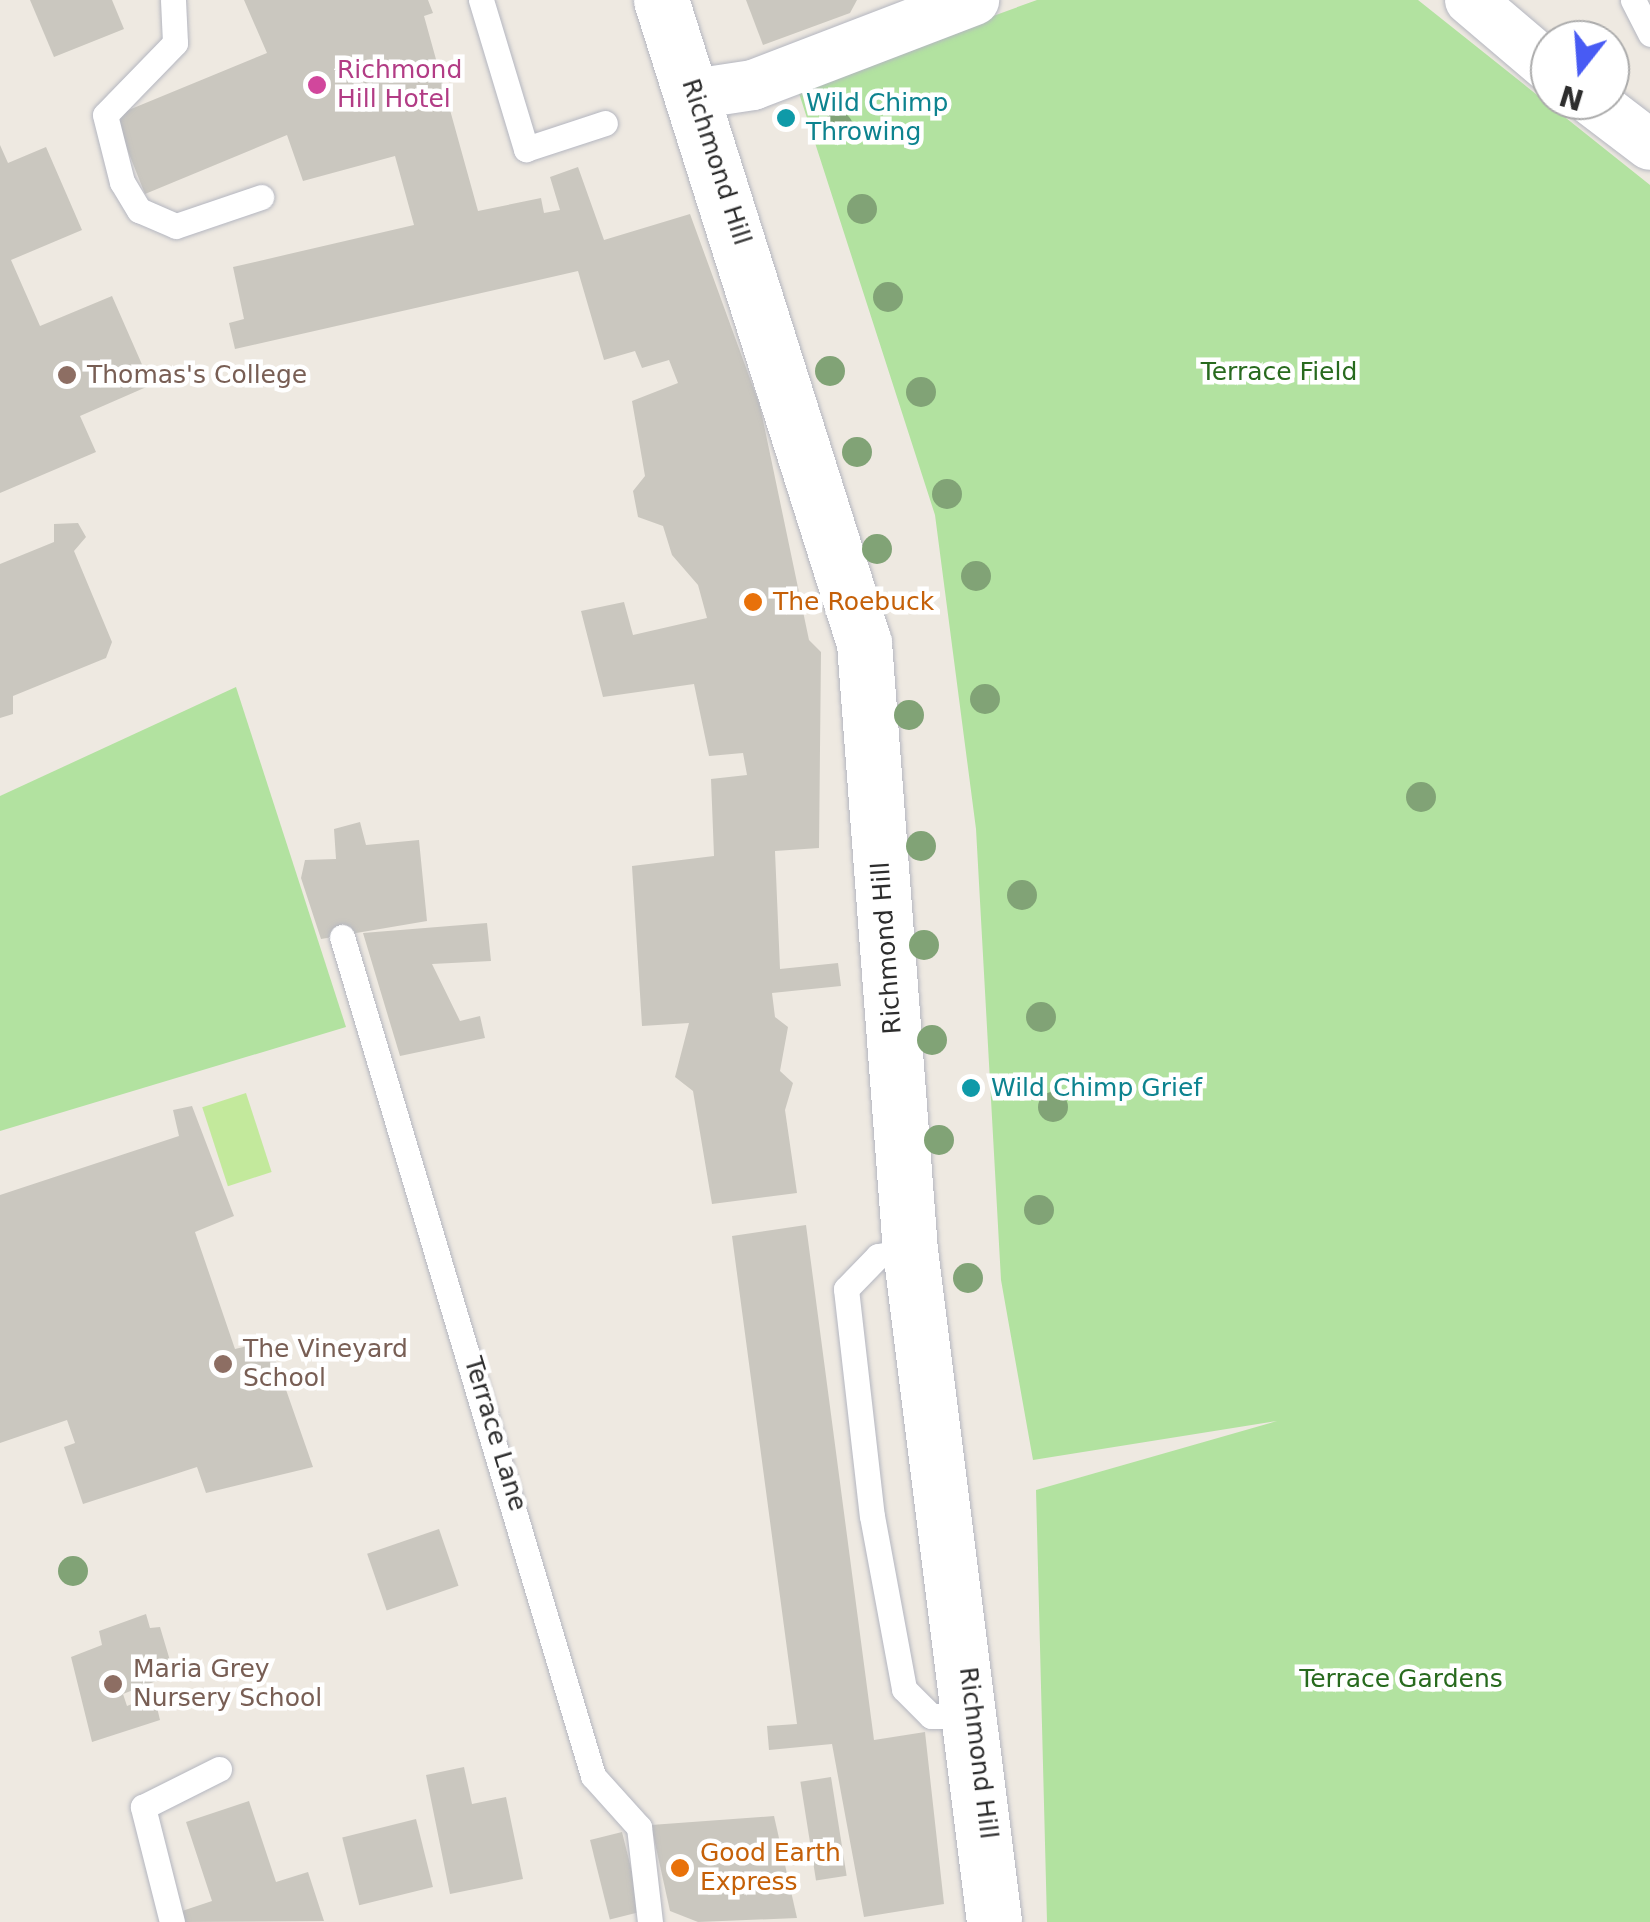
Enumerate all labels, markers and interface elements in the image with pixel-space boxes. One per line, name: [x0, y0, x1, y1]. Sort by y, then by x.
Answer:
north arrow: [1530, 20, 1630, 120]
place label: Richmond Hill Hotel: [337, 56, 462, 115]
marker: Richmond Hill Hotel: [306, 74, 328, 96]
street label: Richmond Hill: [675, 75, 757, 249]
text: N: [1556, 78, 1588, 116]
place label: Wild Chimp Throwing: [806, 89, 948, 148]
marker: Wild Chimp Throwing: [775, 107, 797, 129]
park label: Terrace Field: [1201, 357, 1357, 387]
place label: Thomas's College: [87, 360, 307, 390]
marker: Thomas's College: [56, 364, 78, 386]
place label: The Roebuck: [773, 587, 934, 617]
marker: The Roebuck: [742, 591, 764, 613]
street label: Richmond Hill: [866, 861, 908, 1035]
place label: Wild Chimp Grief: [991, 1073, 1202, 1103]
marker: Wild Chimp Grief: [960, 1077, 982, 1099]
place label: The Vineyard School: [243, 1335, 408, 1394]
marker: The Vineyard School: [212, 1353, 234, 1375]
street label: Terrace Lane: [457, 1353, 533, 1515]
place label: Maria Grey Nursery School: [133, 1655, 322, 1714]
park label: Terrace Gardens: [1299, 1664, 1503, 1694]
street label: Richmond Hill: [953, 1665, 1003, 1841]
marker: Maria Grey Nursery School: [102, 1673, 124, 1695]
place label: Good Earth Express: [700, 1839, 841, 1898]
marker: Good Earth Express: [669, 1857, 691, 1879]

